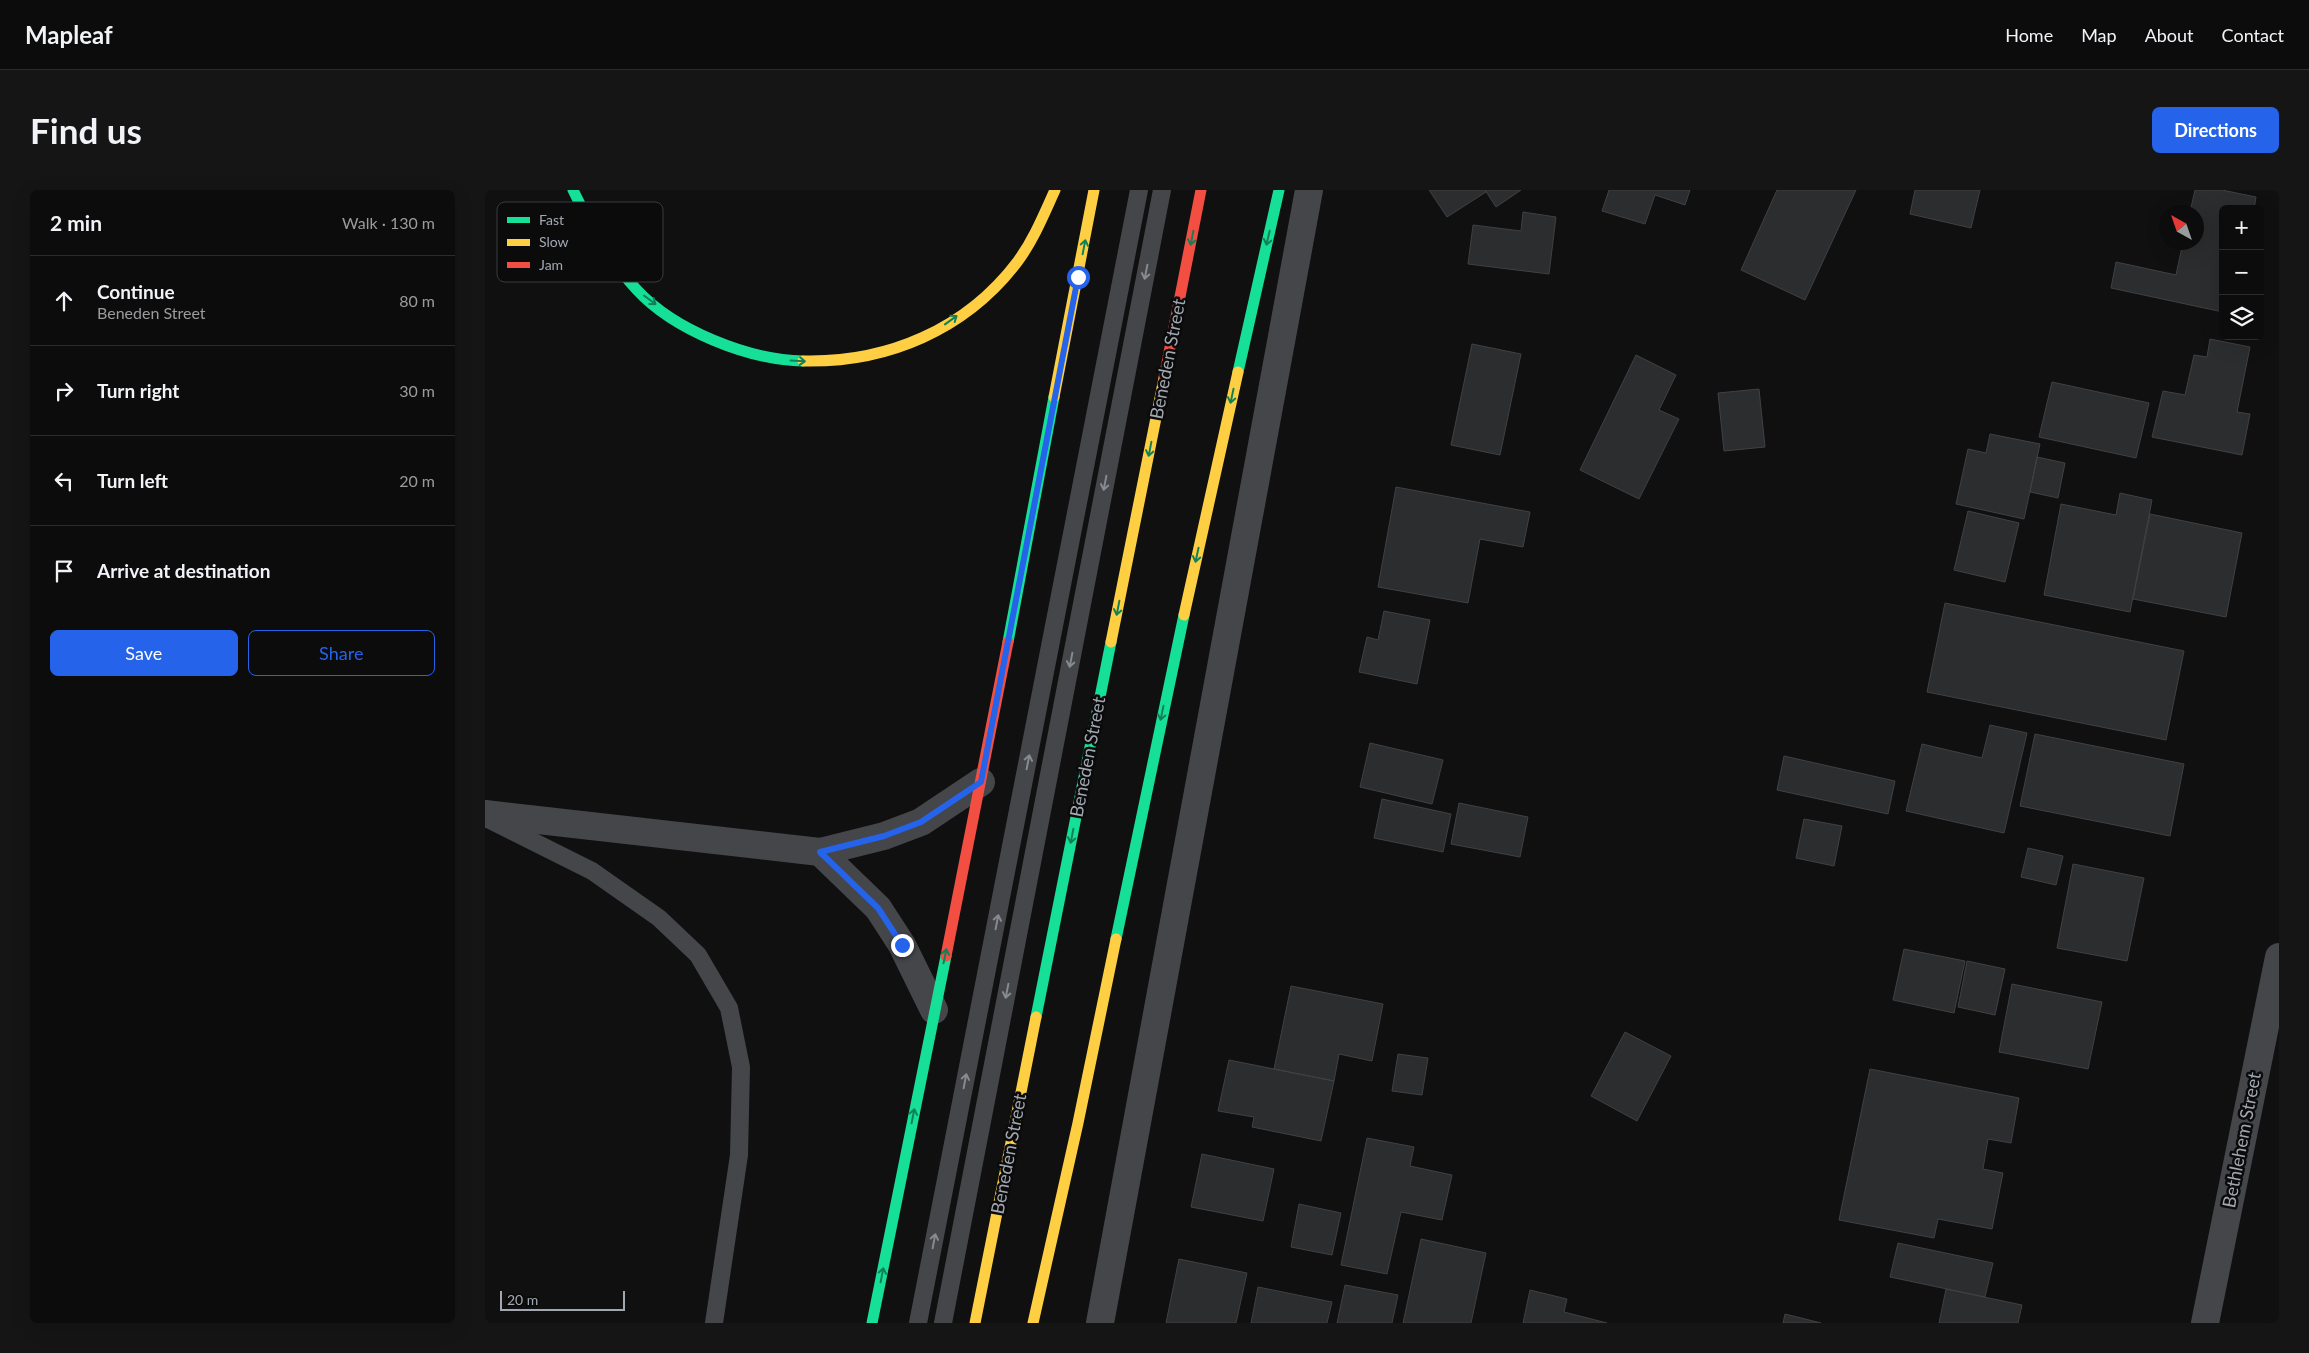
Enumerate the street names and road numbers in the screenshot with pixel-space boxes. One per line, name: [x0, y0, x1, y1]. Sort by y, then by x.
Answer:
street label: Beneden Street: [1145, 296, 1190, 421]
street label: Beneden Street: [1065, 694, 1110, 819]
street label: Bethlehem Street: [2217, 1070, 2265, 1209]
street label: Beneden Street: [986, 1091, 1031, 1216]

